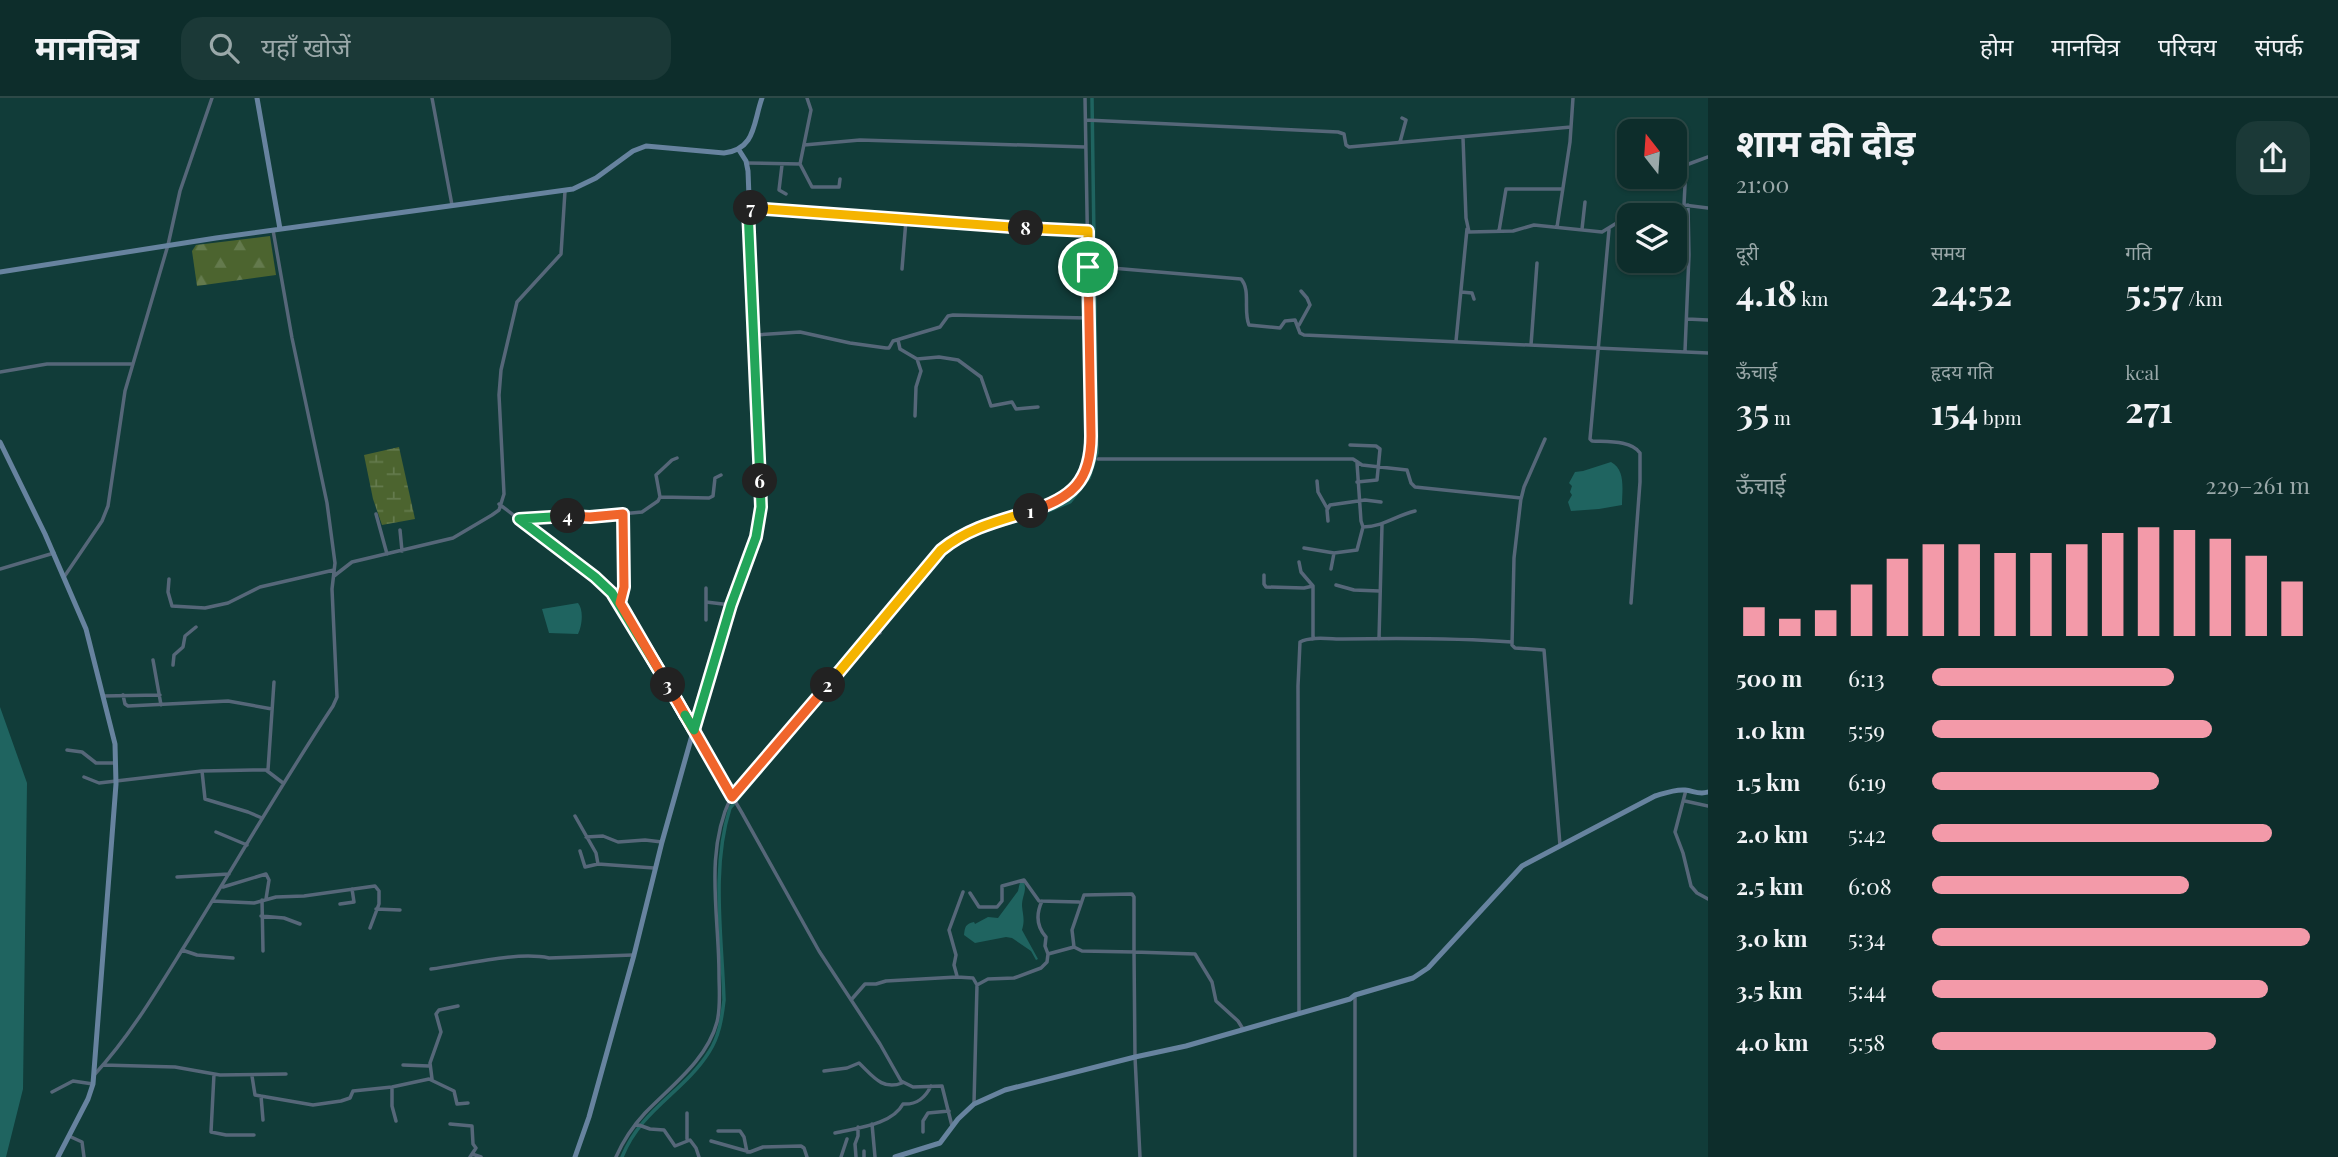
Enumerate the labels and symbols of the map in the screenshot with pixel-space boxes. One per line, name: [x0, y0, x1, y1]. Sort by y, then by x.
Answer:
north arrow: [1617, 119, 1687, 189]
pin: 7: [734, 190, 768, 226]
pin: 8: [1009, 211, 1044, 246]
pin: [1058, 237, 1118, 297]
pin: 6: [742, 464, 778, 498]
pin: 1: [1014, 494, 1048, 528]
pin: 4: [550, 498, 586, 534]
pin: 3: [650, 668, 686, 702]
pin: 2: [810, 668, 846, 702]

